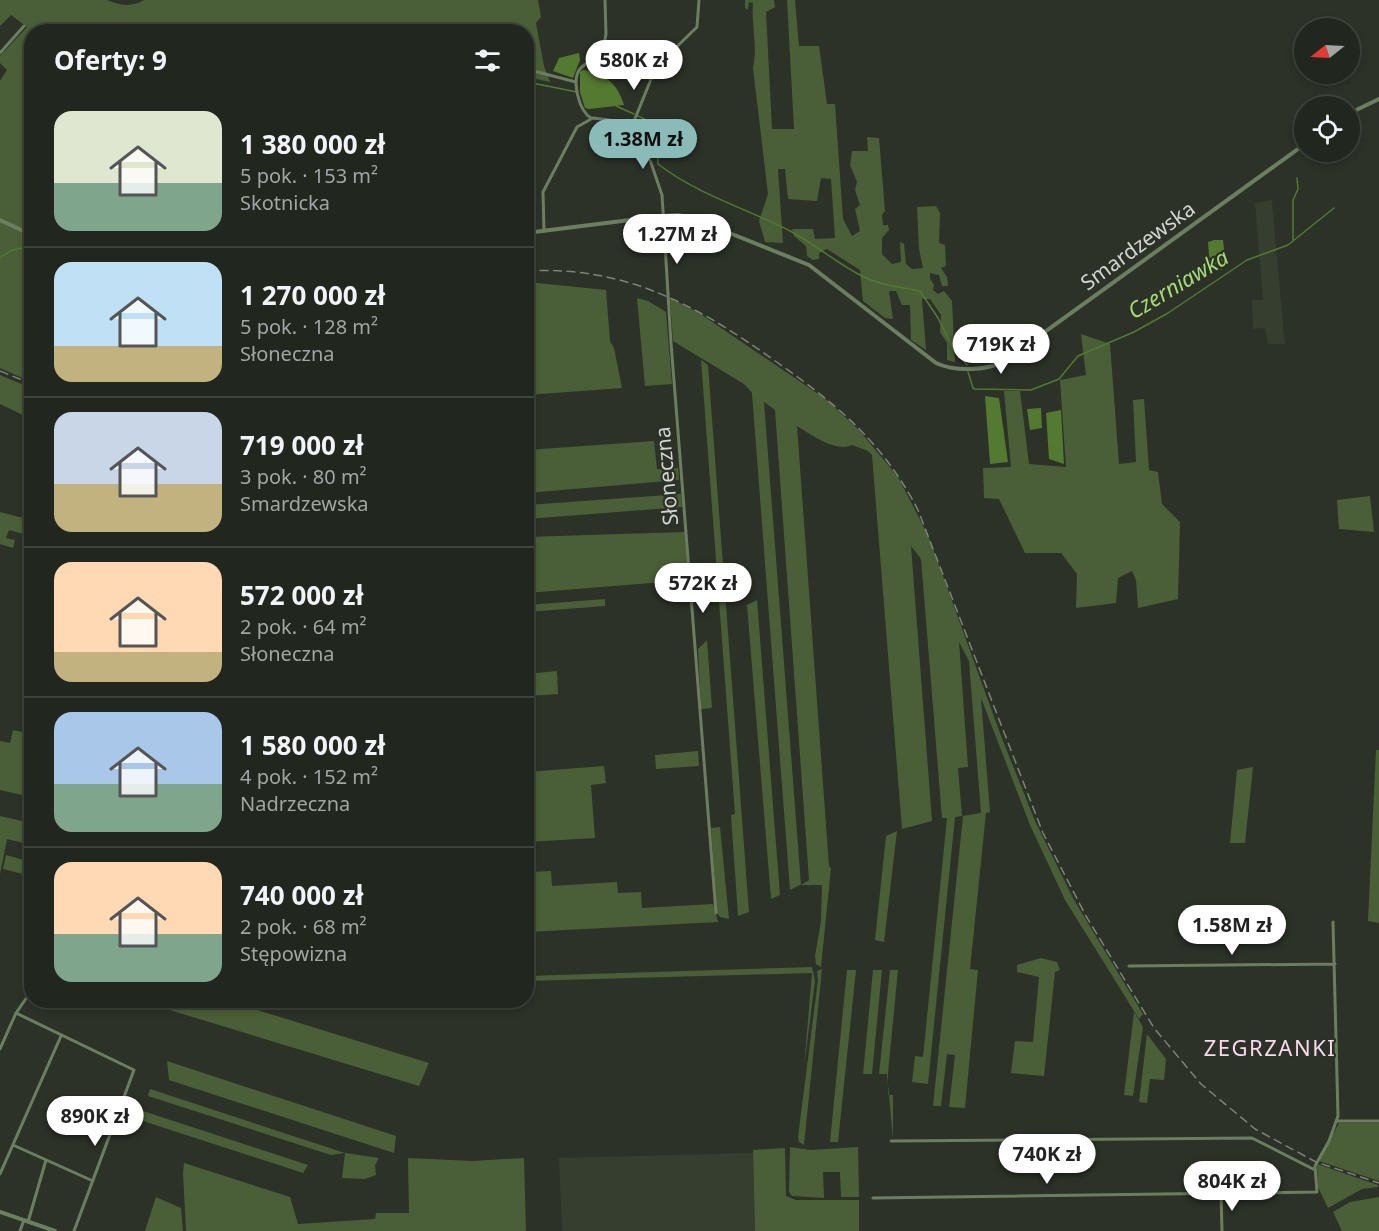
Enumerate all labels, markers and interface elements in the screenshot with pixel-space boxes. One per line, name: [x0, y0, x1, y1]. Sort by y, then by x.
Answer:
north arrow: [1294, 18, 1360, 84]
map controls: [1294, 18, 1360, 162]
pin: 580K zł: [579, 40, 689, 91]
text: Oferty: 9: [54, 42, 167, 78]
icon: filters: [471, 44, 504, 77]
text: 580K zł: [600, 46, 668, 73]
button: locate: [1294, 96, 1360, 162]
pin: 1.38M zł: [581, 119, 705, 170]
text: 1.38M zł: [603, 125, 683, 152]
text: 1 380 000 zł: [240, 126, 385, 162]
icon: home: [102, 135, 174, 207]
text: 5 pok. · 153 m²: [240, 162, 378, 189]
text: Skotnicka: [240, 189, 330, 216]
street label: Smardzewska: [1075, 194, 1200, 296]
pin: 1.27M zł: [615, 214, 739, 265]
text: 1.27M zł: [637, 220, 717, 247]
water label: Czerniawka: [1121, 241, 1234, 325]
text: 1 270 000 zł: [240, 277, 385, 313]
icon: home: [102, 286, 174, 358]
text: 5 pok. · 128 m²: [240, 313, 378, 340]
pin: 719K zł: [946, 324, 1056, 375]
text: 719K zł: [967, 330, 1035, 357]
text: Słoneczna: [240, 340, 334, 367]
street label: Słoneczna: [648, 425, 684, 527]
text: 719 000 zł: [240, 427, 364, 463]
icon: home: [102, 436, 174, 508]
text: 3 pok. · 80 m²: [240, 463, 367, 490]
text: Smardzewska: [240, 490, 369, 517]
pin: 572K zł: [648, 563, 758, 614]
text: 572K zł: [669, 569, 737, 596]
text: 572 000 zł: [240, 577, 364, 613]
icon: home: [102, 586, 174, 658]
text: 2 pok. · 64 m²: [240, 613, 367, 640]
text: Słoneczna: [240, 640, 334, 667]
text: 1 580 000 zł: [240, 727, 385, 763]
icon: home: [102, 736, 174, 808]
text: 4 pok. · 152 m²: [240, 763, 378, 790]
text: Nadrzeczna: [240, 790, 350, 817]
text: 740 000 zł: [240, 877, 364, 913]
icon: home: [102, 886, 174, 958]
pin: 1.58M zł: [1170, 905, 1294, 956]
text: 1.58M zł: [1192, 911, 1272, 938]
text: 2 pok. · 68 m²: [240, 913, 367, 940]
text: Stępowizna: [240, 940, 347, 967]
district label: ZEGRZANKI: [1204, 1032, 1336, 1062]
pin: 890K zł: [40, 1096, 150, 1147]
text: 890K zł: [61, 1102, 129, 1129]
pin: 740K zł: [992, 1134, 1102, 1185]
text: 740K zł: [1013, 1140, 1081, 1167]
pin: 804K zł: [1177, 1161, 1287, 1212]
text: 804K zł: [1198, 1167, 1266, 1194]

